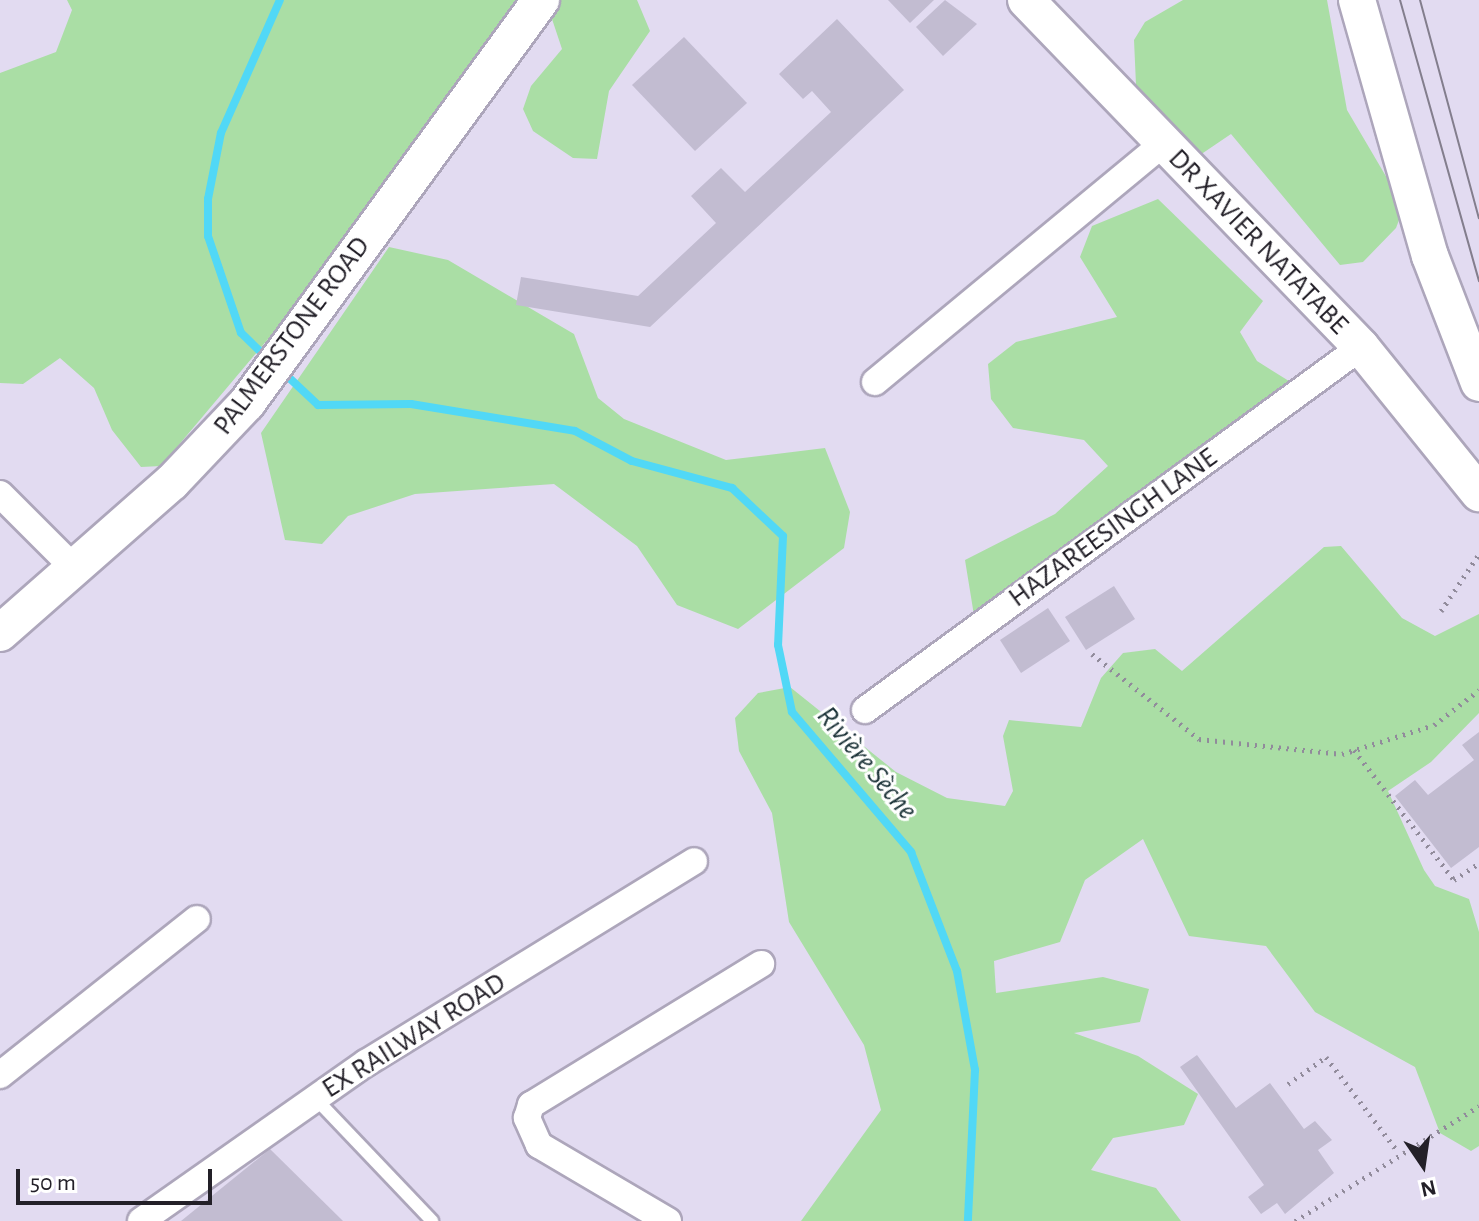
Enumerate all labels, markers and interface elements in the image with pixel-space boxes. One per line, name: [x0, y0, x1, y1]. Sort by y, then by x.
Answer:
street label: DR XAVIER NATATABE: [1161, 142, 1355, 342]
street label: PALMERSTONE ROAD: [207, 230, 377, 442]
street label: HAZAREESINGH LANE: [1002, 441, 1224, 615]
water label: Rivière Sèche: [809, 699, 925, 827]
street label: EX RAILWAY ROAD: [316, 966, 512, 1106]
north arrow: [1383, 1125, 1463, 1205]
scale bar: [20, 1153, 216, 1203]
text: 50 m: [30, 1171, 76, 1195]
text: N: [1418, 1176, 1438, 1201]

